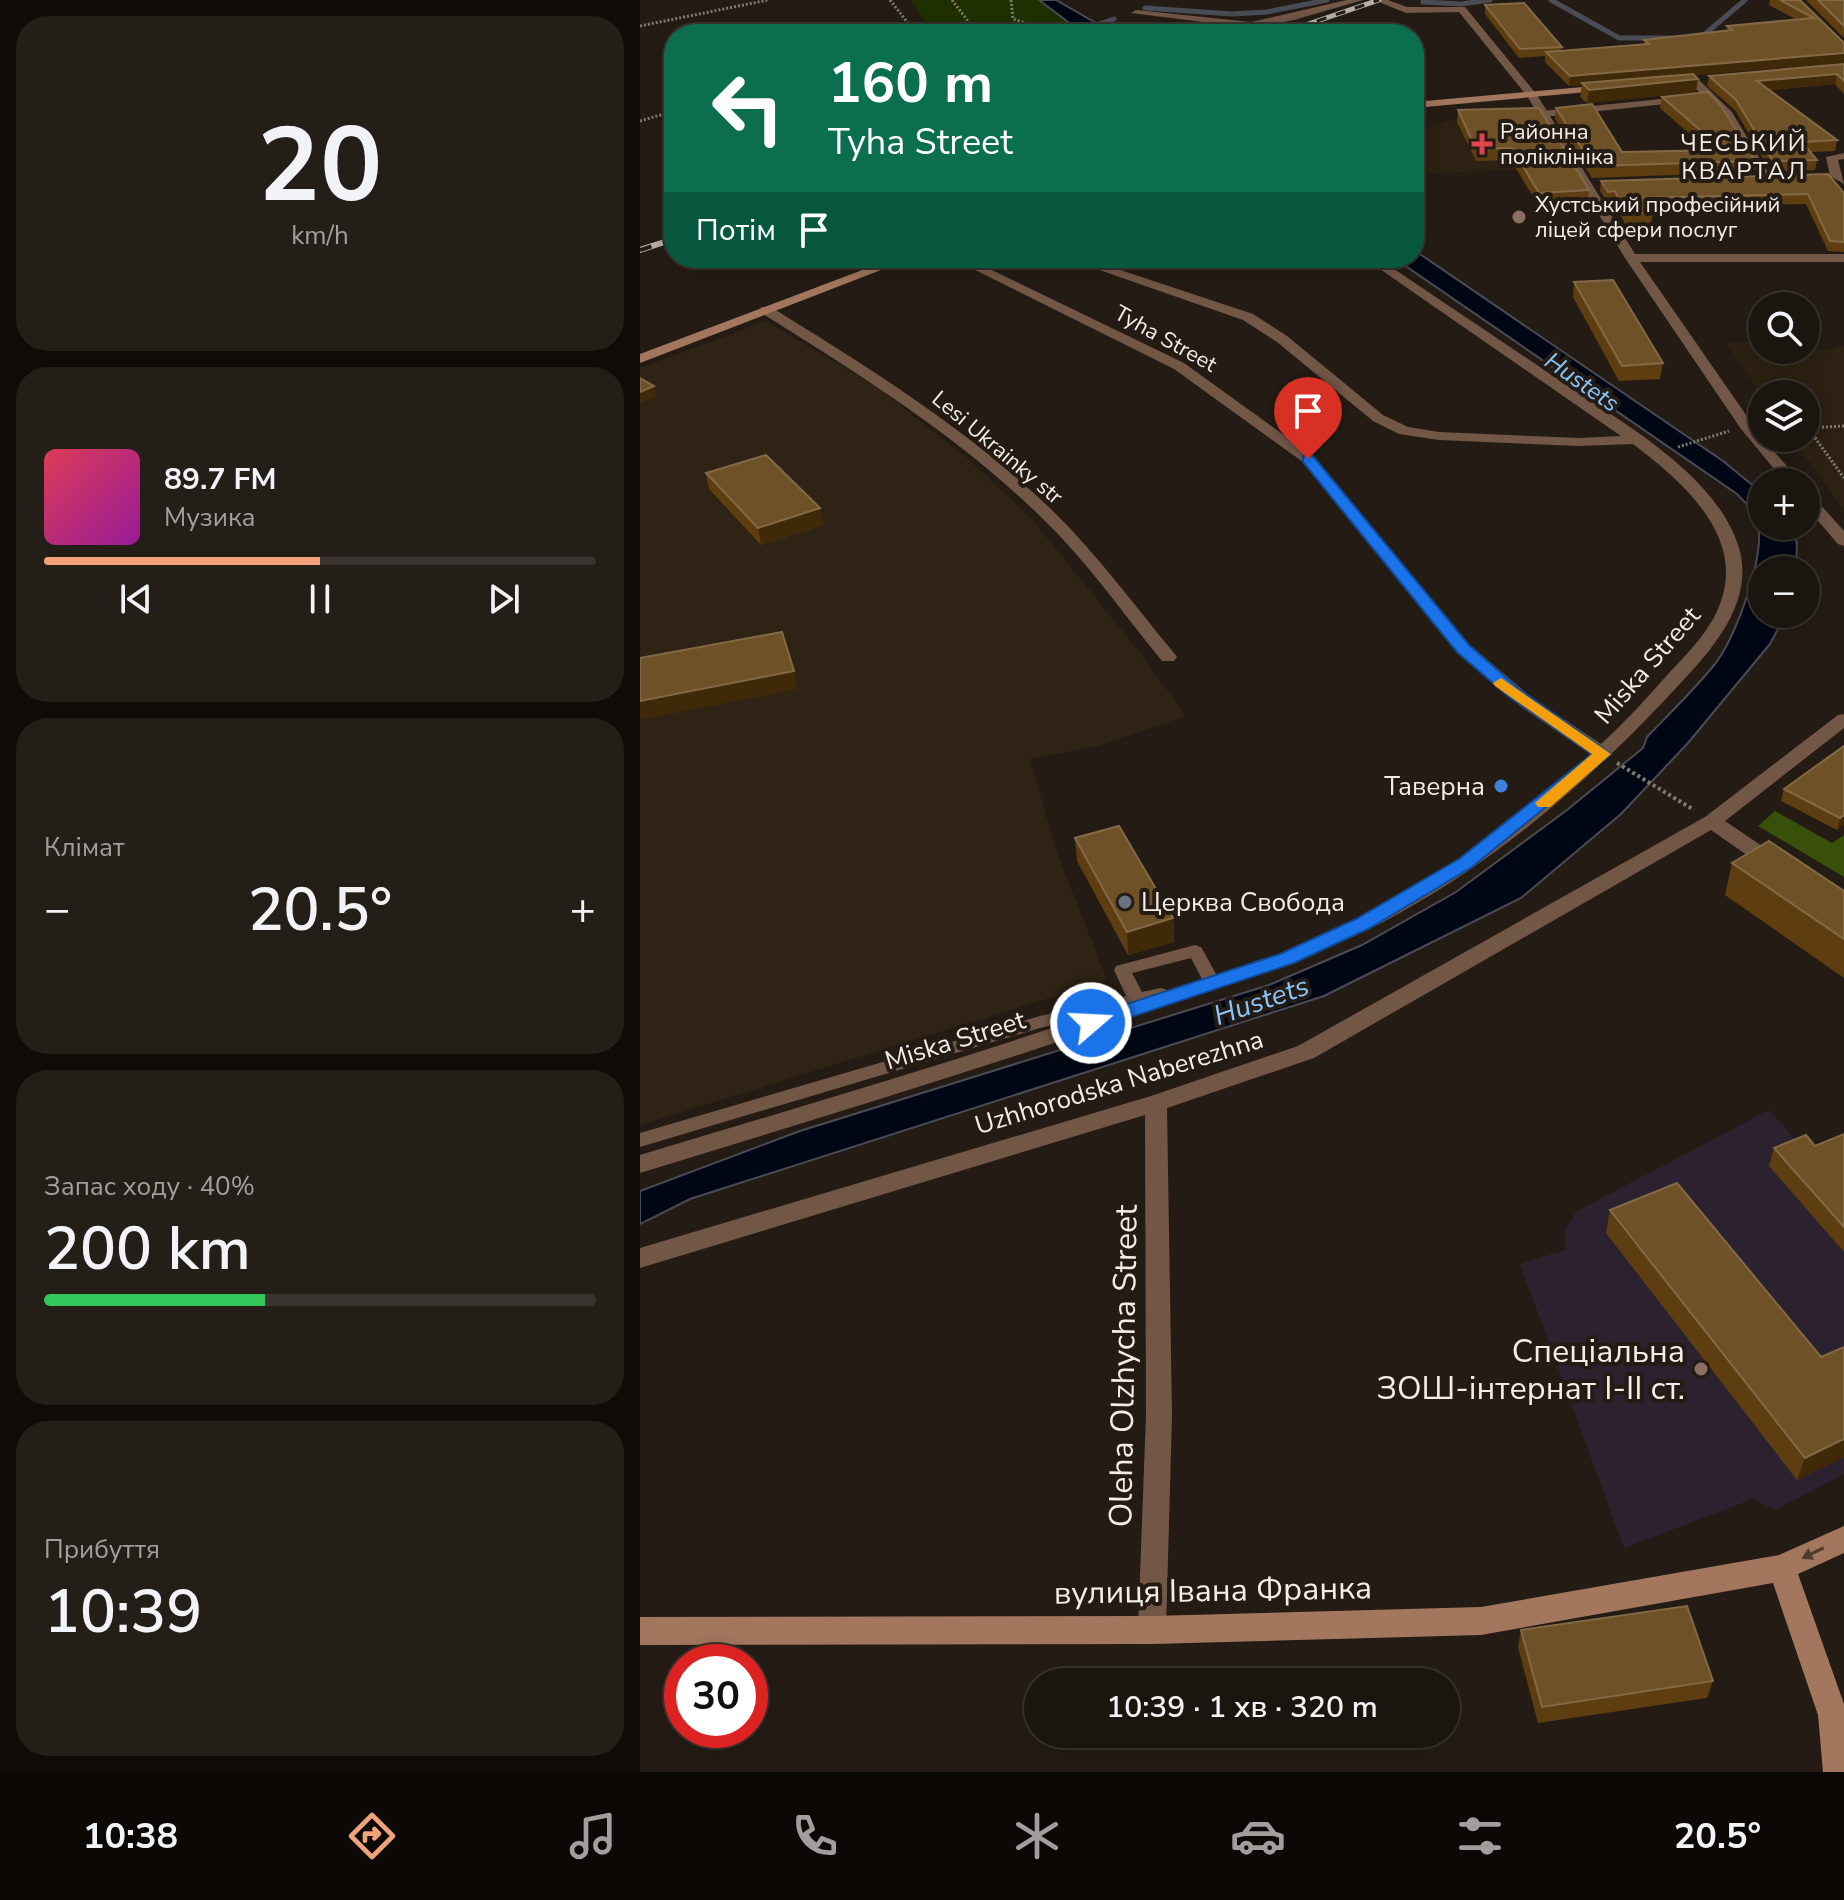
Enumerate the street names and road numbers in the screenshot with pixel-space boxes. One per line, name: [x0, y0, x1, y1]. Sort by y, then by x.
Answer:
street label: Tyha Street: [1109, 298, 1222, 380]
street label: Lesi Ukrainky str: [925, 384, 1069, 512]
street label: Miska Street: [1587, 598, 1709, 732]
street label: Miska Street: [881, 1002, 1030, 1078]
street label: Uzhhorodska Naberezhna: [971, 1022, 1268, 1143]
street label: Oleha Olzhycha Street: [1099, 1203, 1148, 1528]
street label: вулиця Івана Франка: [1054, 1566, 1373, 1615]

